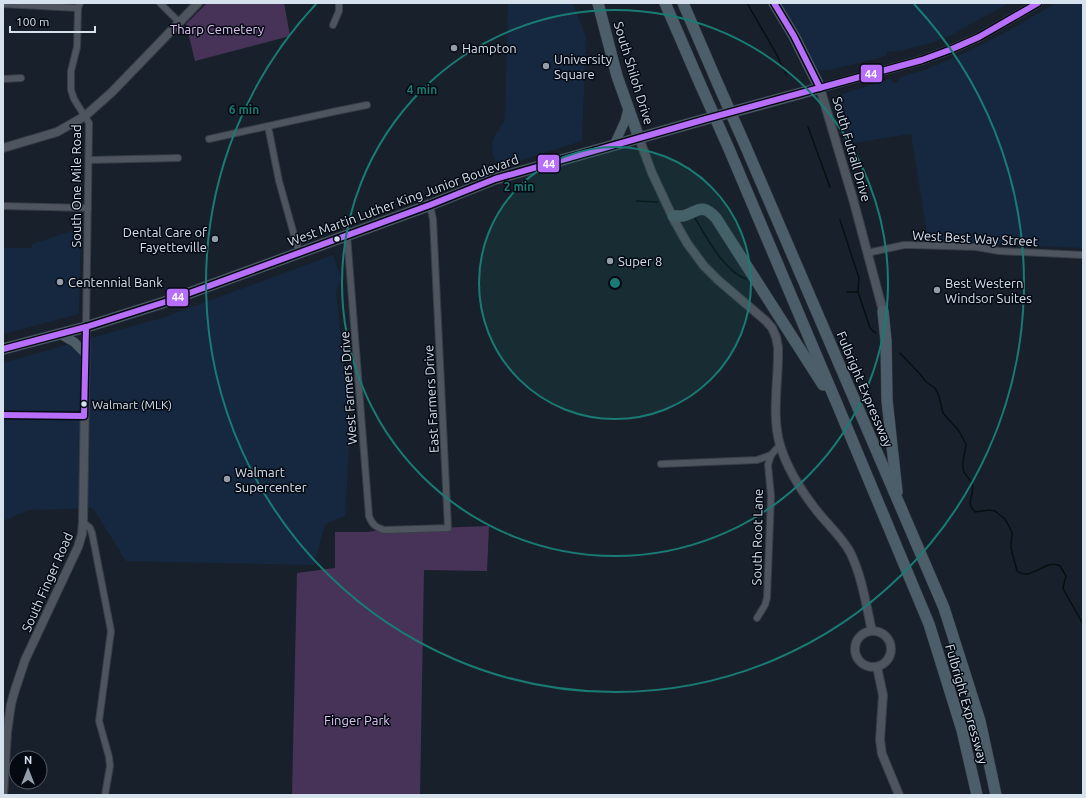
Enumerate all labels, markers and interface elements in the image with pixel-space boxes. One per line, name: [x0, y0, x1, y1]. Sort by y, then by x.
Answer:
scale bar: [10, 8, 95, 34]
text: 100 m: [16, 15, 49, 28]
street label: South Shiloh Drive: [612, 20, 656, 126]
park label: Tharp Cemetery: [170, 22, 264, 36]
place label: Hampton: [462, 41, 517, 55]
marker: Hampton: [449, 43, 459, 53]
place label: University Square: [554, 52, 612, 81]
marker: University Square: [541, 61, 551, 71]
line badge: 44: [860, 64, 883, 83]
text: 44: [865, 68, 877, 80]
text: 4 min: [407, 83, 437, 96]
street label: South Futrall Drive: [830, 95, 874, 203]
text: 6 min: [229, 103, 259, 116]
street label: South One Mile Road: [69, 125, 83, 248]
street label: West Martin Luther King Junior Boulevard: [286, 152, 520, 248]
line badge: 44: [537, 154, 560, 173]
text: 44: [543, 158, 555, 170]
text: 2 min: [504, 180, 534, 193]
place label: Dental Care of Fayetteville: [123, 225, 207, 254]
street label: West Best Way Street: [912, 228, 1038, 248]
marker: Dental Care of Fayetteville: [210, 234, 220, 244]
unlabelled marker: [332, 234, 342, 244]
place label: Super 8: [618, 254, 662, 268]
marker: Super 8: [605, 256, 615, 266]
place label: Centennial Bank: [68, 275, 163, 289]
centre of rings: [608, 276, 622, 290]
place label: Best Western Windsor Suites: [945, 276, 1032, 305]
marker: Centennial Bank: [55, 277, 65, 287]
marker: Best Western Windsor Suites: [932, 285, 942, 295]
line badge: 44: [166, 288, 189, 307]
text: 44: [172, 291, 184, 303]
street label: Fulbright Expressway: [834, 329, 896, 449]
street label: West Farmers Drive: [337, 331, 359, 445]
street label: East Farmers Drive: [421, 345, 441, 453]
place label: Walmart (MLK): [92, 398, 172, 412]
marker: Walmart (MLK): [79, 399, 89, 409]
place label: Walmart Supercenter: [235, 465, 307, 494]
marker: Walmart Supercenter: [222, 474, 232, 484]
street label: South Root Lane: [749, 489, 765, 585]
street label: South Finger Road: [19, 530, 75, 634]
street label: Fulbright Expressway: [943, 642, 991, 766]
park label: Finger Park: [324, 713, 390, 727]
north arrow: [8, 750, 48, 790]
text: N: [24, 754, 32, 766]

